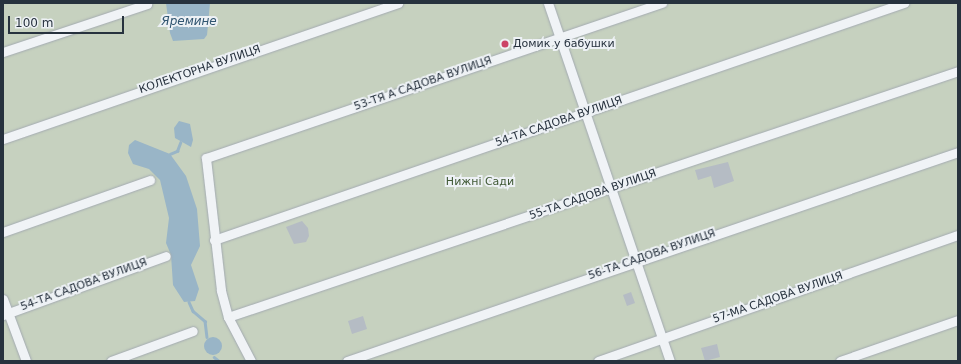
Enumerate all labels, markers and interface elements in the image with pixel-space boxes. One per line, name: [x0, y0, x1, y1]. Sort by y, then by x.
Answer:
scale bar: [10, 8, 126, 34]
water label: Яремине: [161, 15, 217, 29]
text: 100 m: [15, 16, 53, 30]
place label: Домик у бабушки: [513, 37, 615, 51]
marker: Домик у бабушки: [500, 39, 510, 49]
street label: КОЛЕКТОРНА ВУЛИЦЯ: [137, 43, 263, 97]
street label: 53-ТЯ А САДОВА ВУЛИЦЯ: [352, 54, 494, 114]
street label: 54-ТА САДОВА ВУЛИЦЯ: [494, 94, 624, 150]
street label: 55-ТА САДОВА ВУЛИЦЯ: [528, 167, 658, 223]
park label: Нижні Сади: [446, 175, 514, 189]
street label: 56-ТА САДОВА ВУЛИЦЯ: [587, 227, 717, 283]
street label: 54-ТА САДОВА ВУЛИЦЯ: [19, 256, 149, 314]
street label: 57-МА САДОВА ВУЛИЦЯ: [711, 270, 845, 326]

